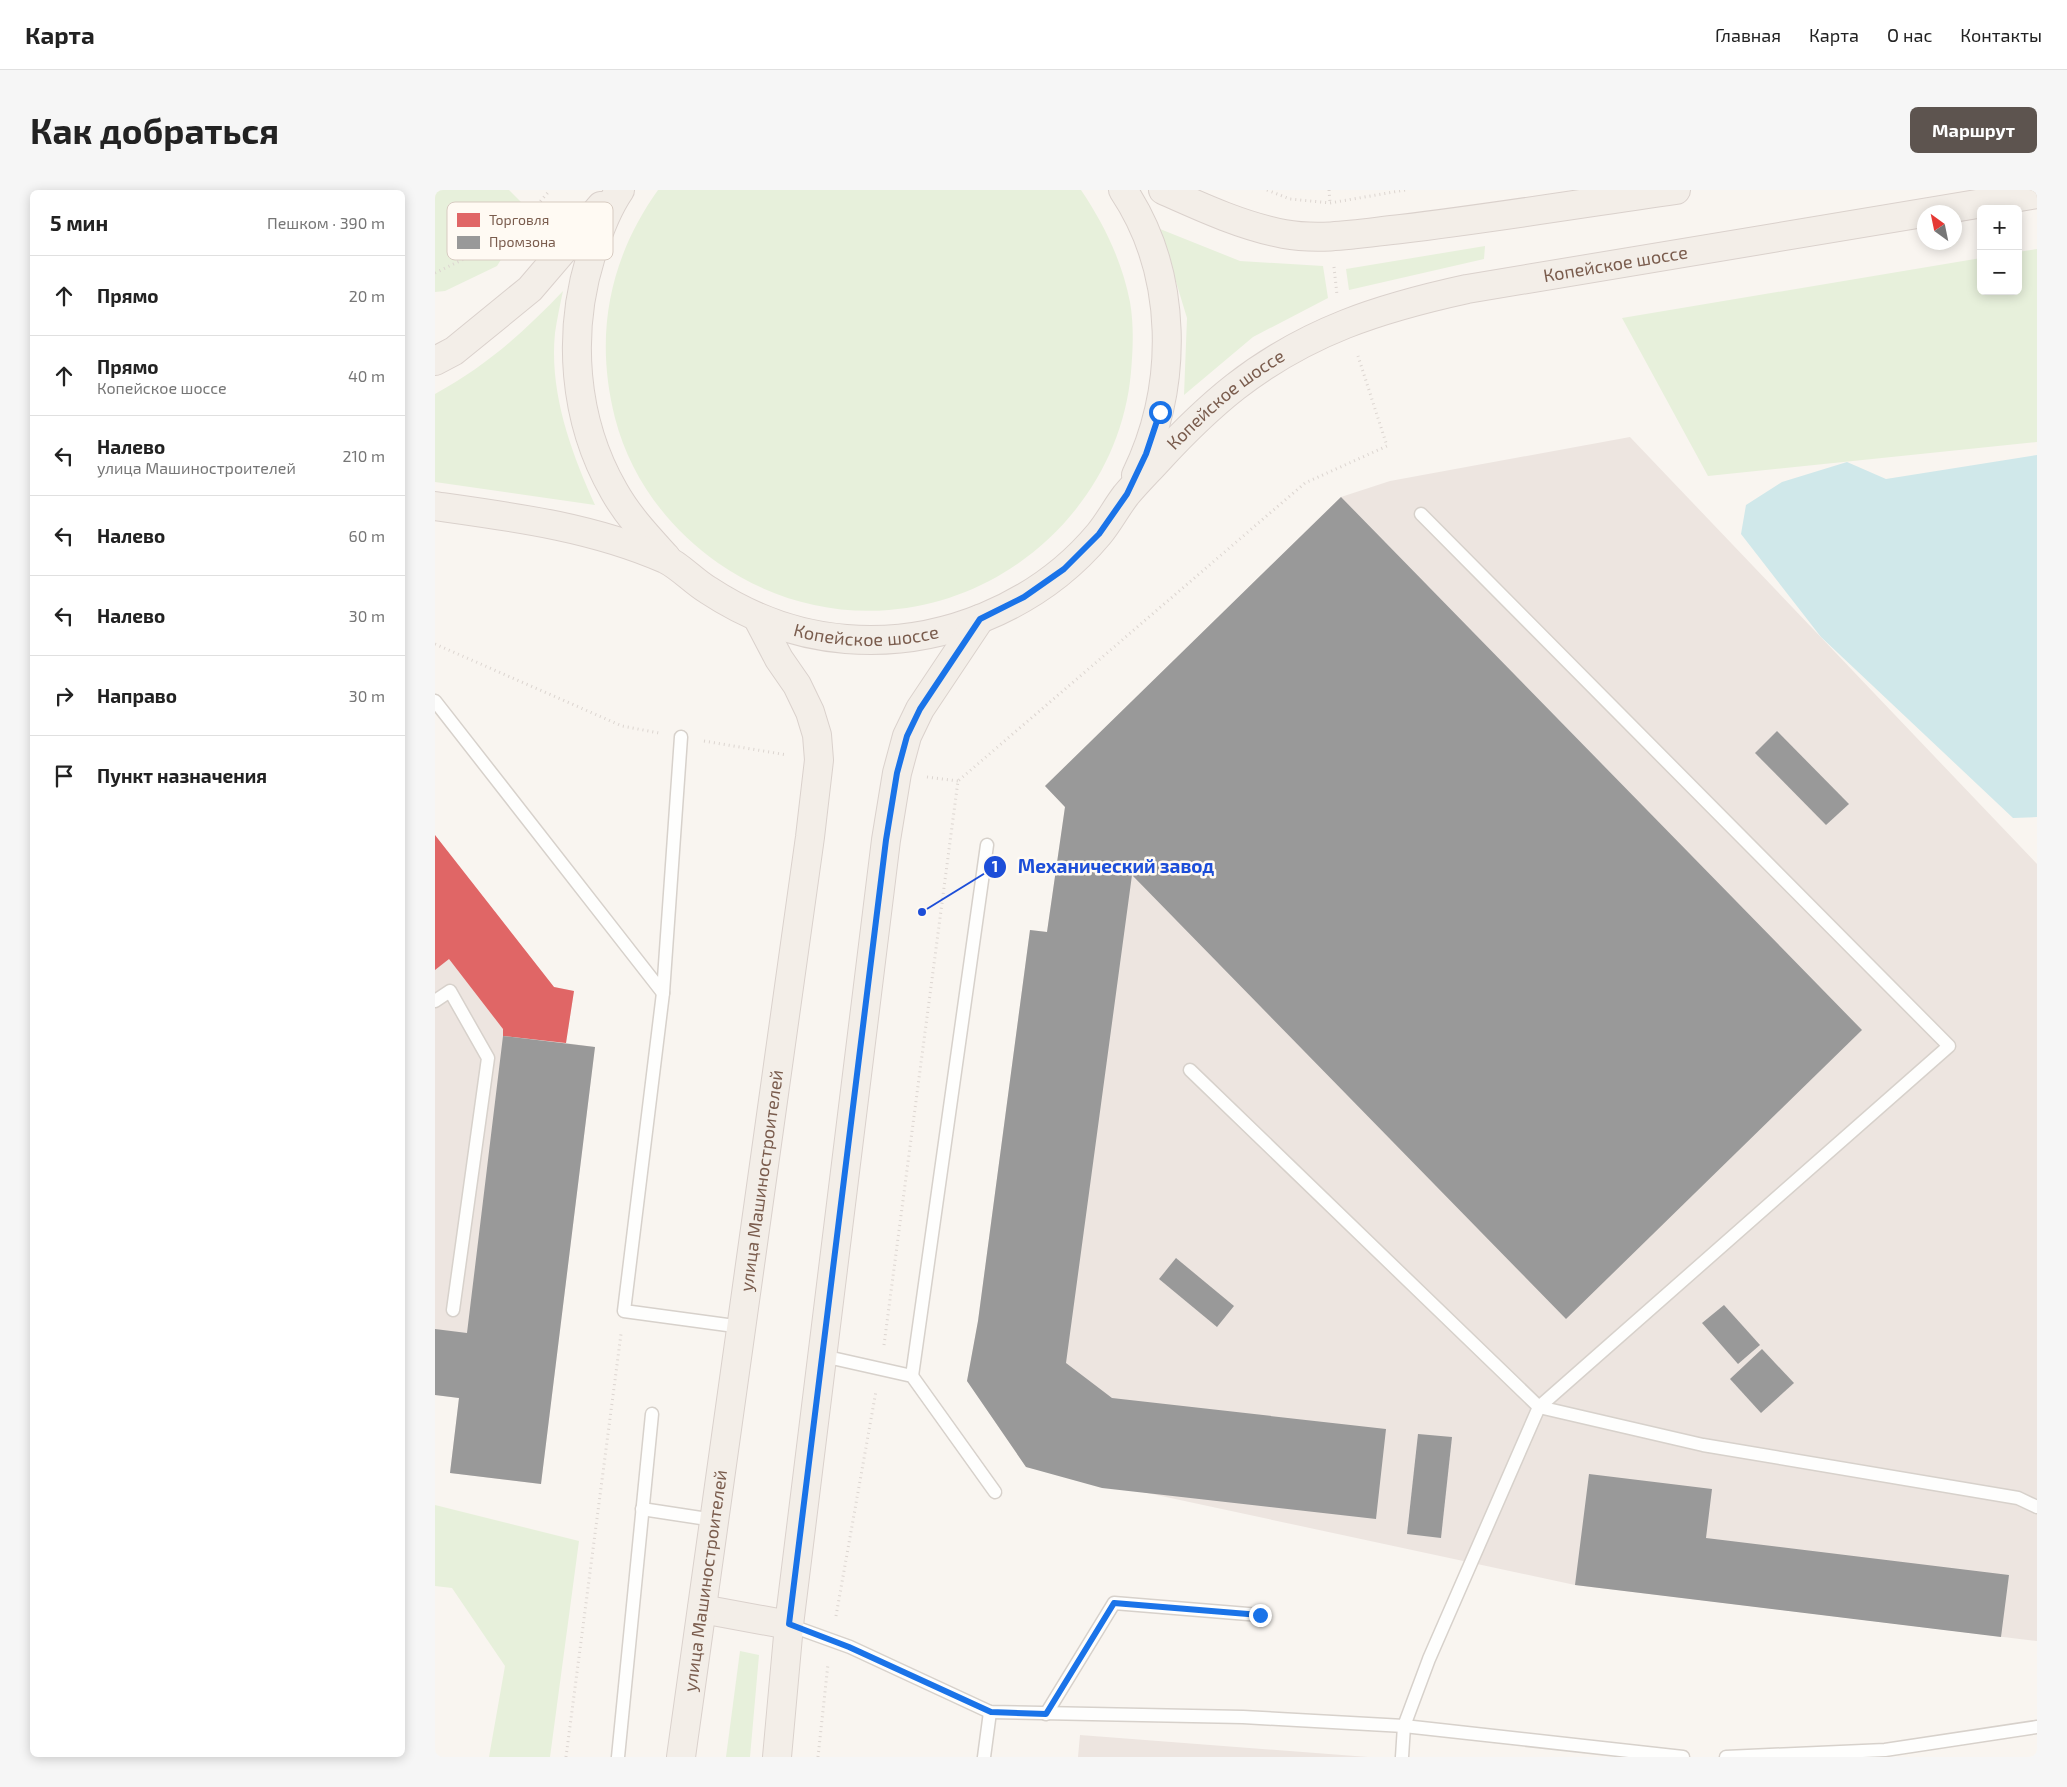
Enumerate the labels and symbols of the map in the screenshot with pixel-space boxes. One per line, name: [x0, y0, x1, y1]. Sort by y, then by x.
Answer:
legend: [447, 202, 613, 260]
north arrow: [1917, 205, 1962, 250]
text: Торговля: [489, 211, 549, 228]
text: Промзона: [489, 233, 556, 250]
street label: Копейское шоссе: [1542, 240, 1689, 286]
street label: Копейское шоссе: [1162, 344, 1288, 454]
route start: [1149, 401, 1172, 424]
street label: Копейское шоссе: [792, 618, 941, 650]
callout: Механический завод: [982, 850, 1224, 884]
text: Механический завод: [1018, 854, 1214, 877]
text: 1: [992, 857, 998, 875]
street label: улица Машиностроителей: [734, 1068, 787, 1293]
street label: улица Машиностроителей: [678, 1468, 731, 1693]
route end: [1249, 1604, 1272, 1627]

